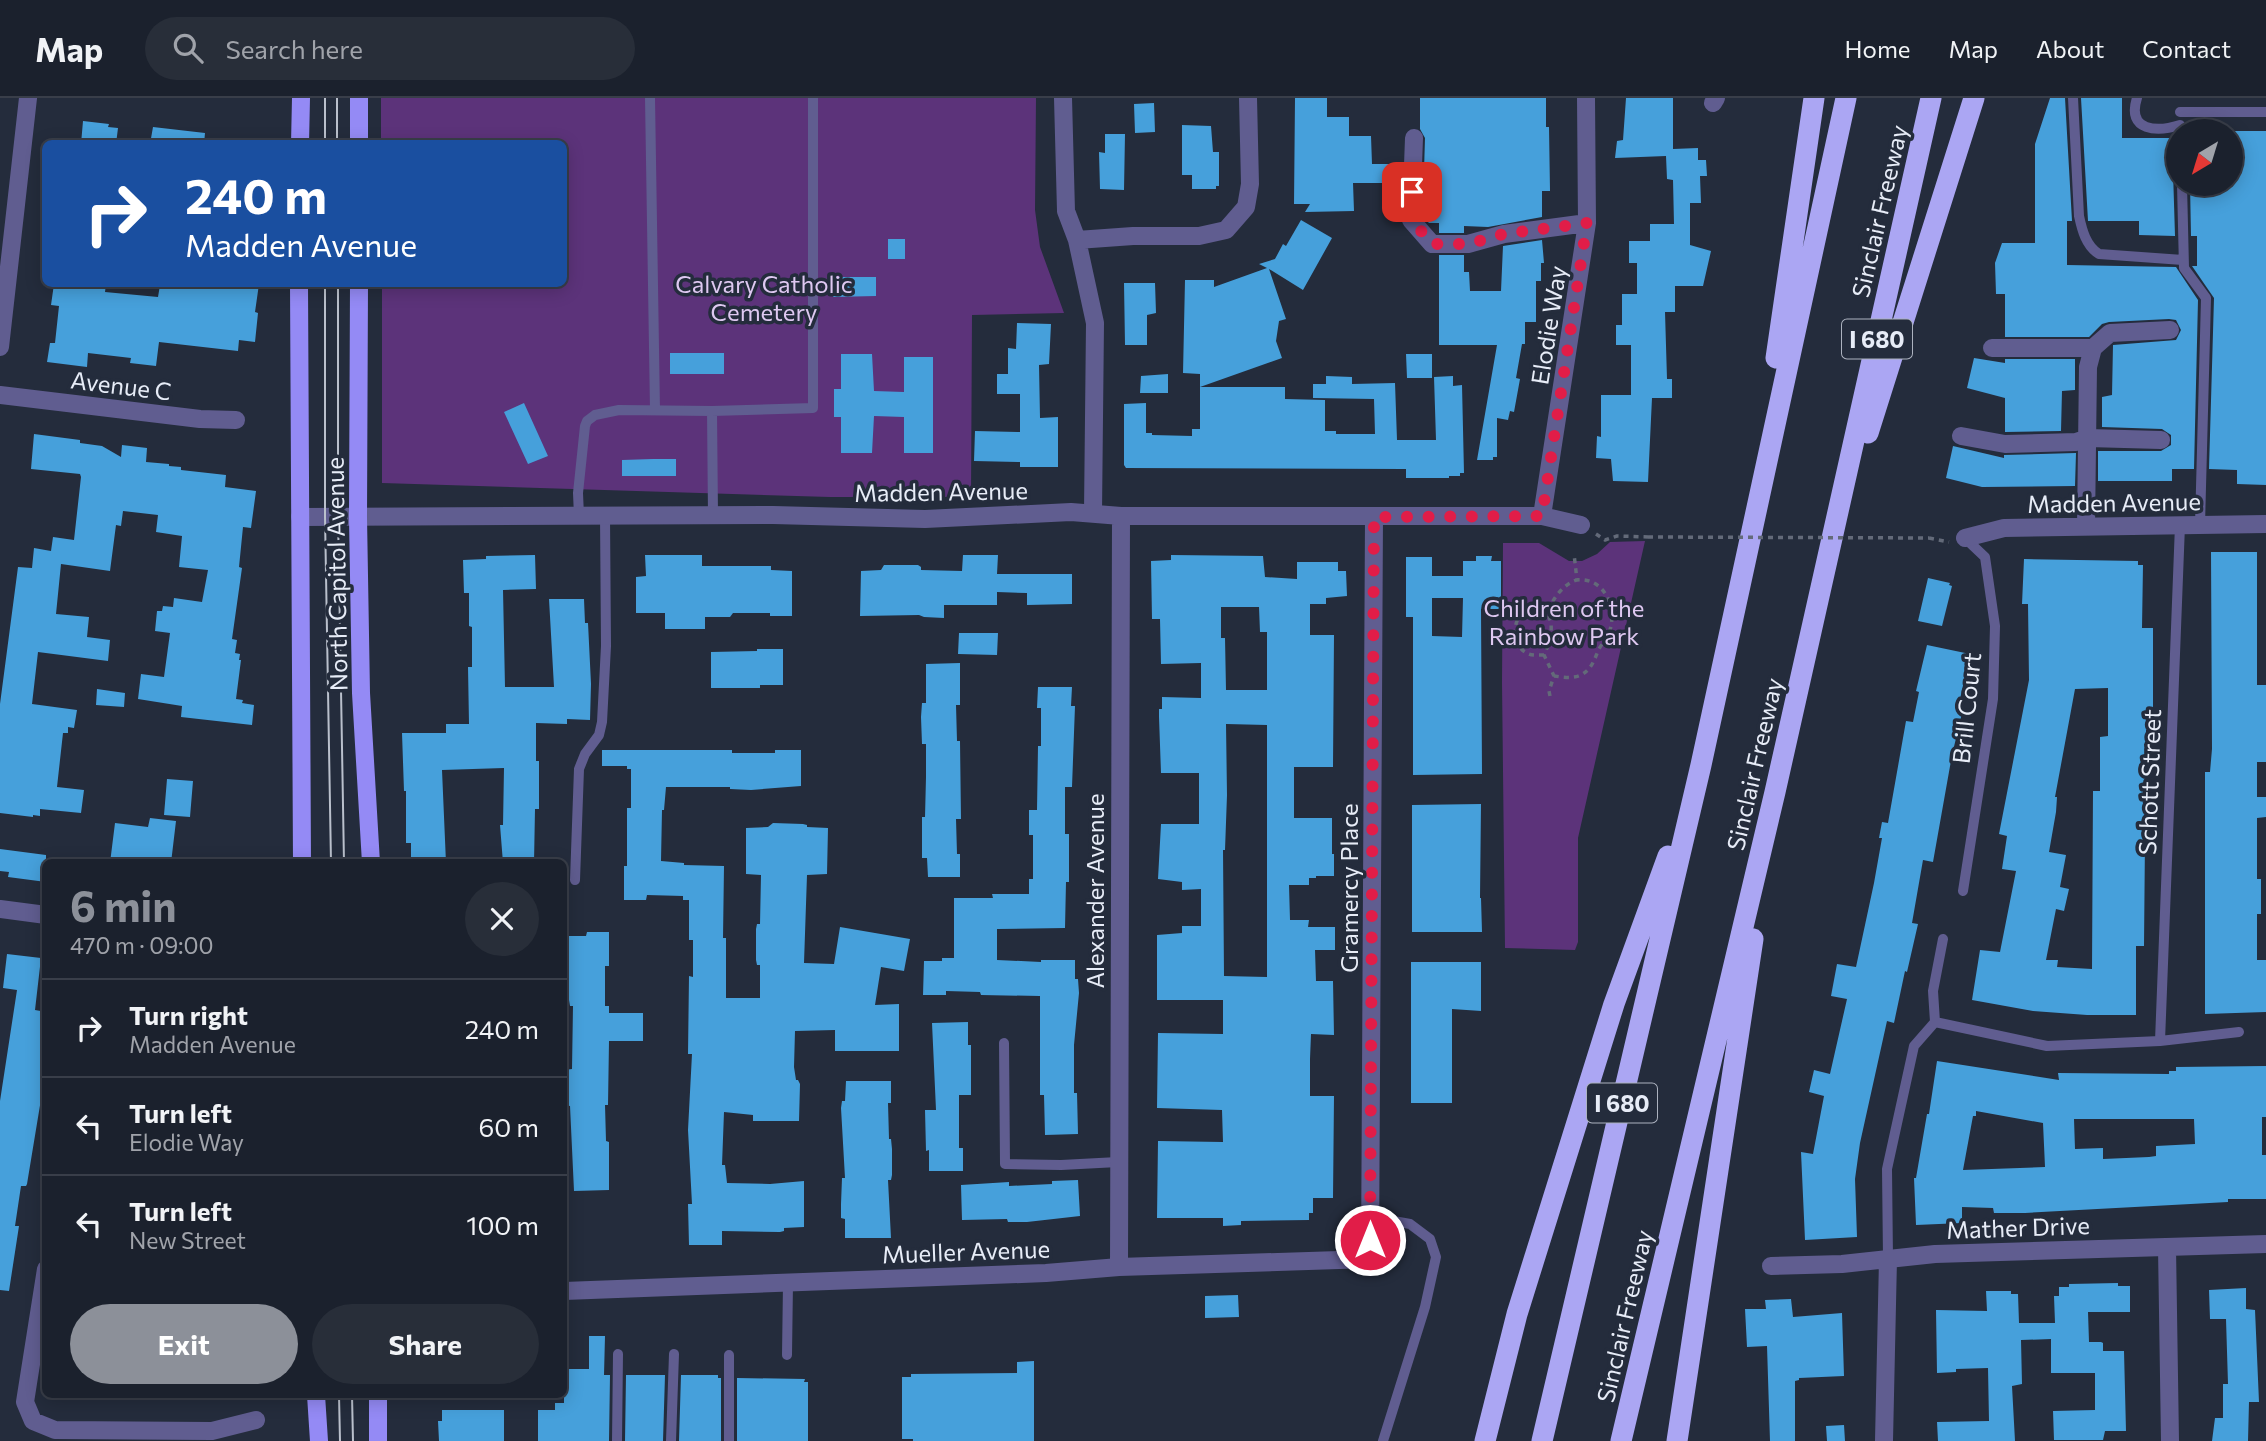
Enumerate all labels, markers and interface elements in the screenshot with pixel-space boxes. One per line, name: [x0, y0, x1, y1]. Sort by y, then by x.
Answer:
search box: [145, 17, 635, 80]
text: Map: [35, 28, 103, 69]
icon: search: [169, 29, 207, 67]
text: Search here: [225, 33, 363, 64]
text: Home: [1845, 34, 1911, 63]
text: Map: [1949, 34, 1998, 63]
text: About: [2036, 34, 2104, 63]
text: Contact: [2142, 34, 2231, 63]
north arrow: [2166, 119, 2244, 196]
map controls: [2166, 119, 2243, 196]
street label: Sinclair Freeway: [1845, 122, 1913, 300]
pin: [1382, 162, 1442, 222]
text: 240 m: [185, 164, 327, 224]
icon: right: [70, 168, 161, 259]
icon: arrive: [1393, 173, 1431, 211]
text: Madden Avenue: [185, 224, 417, 264]
street label: Elodie Way: [1524, 264, 1572, 386]
park label: Calvary Catholic Cemetery: [675, 269, 853, 326]
road number: I 680: [1842, 320, 1912, 358]
street label: Avenue C: [69, 364, 173, 406]
street label: North Capitol Avenue: [319, 457, 353, 691]
street label: Madden Avenue: [854, 475, 1028, 507]
street label: Madden Avenue: [2027, 486, 2201, 518]
park label: Children of the Rainbow Park: [1484, 593, 1645, 650]
street label: Brill Court: [1946, 651, 1986, 765]
street label: Sinclair Freeway: [1720, 675, 1788, 853]
street label: Schott Street: [2132, 708, 2166, 855]
street label: Alexander Avenue: [1080, 793, 1109, 989]
street label: Gramercy Place: [1334, 803, 1363, 973]
text: 6 min: [70, 879, 177, 931]
button: close: [465, 882, 539, 956]
text: 470 m · 09:00: [70, 931, 214, 959]
text: Turn right: [129, 999, 248, 1030]
icon: right: [70, 1009, 108, 1047]
text: 240 m: [465, 1013, 539, 1044]
text: Madden Avenue: [129, 1030, 296, 1058]
road number: I 680: [1587, 1084, 1657, 1122]
text: Turn left: [129, 1097, 232, 1128]
icon: left: [70, 1107, 108, 1145]
text: 60 m: [479, 1111, 539, 1142]
text: Elodie Way: [129, 1128, 244, 1156]
text: Turn left: [129, 1195, 232, 1226]
position arrow: [1333, 1203, 1407, 1277]
icon: left: [70, 1205, 108, 1243]
text: 100 m: [466, 1209, 539, 1240]
street label: Mather Drive: [1946, 1210, 2090, 1244]
text: New Street: [129, 1226, 246, 1254]
street label: Sinclair Freeway: [1590, 1227, 1658, 1405]
street label: Mueller Avenue: [882, 1234, 1050, 1268]
button: Exit: [70, 1304, 298, 1384]
button: Share: [312, 1304, 539, 1384]

